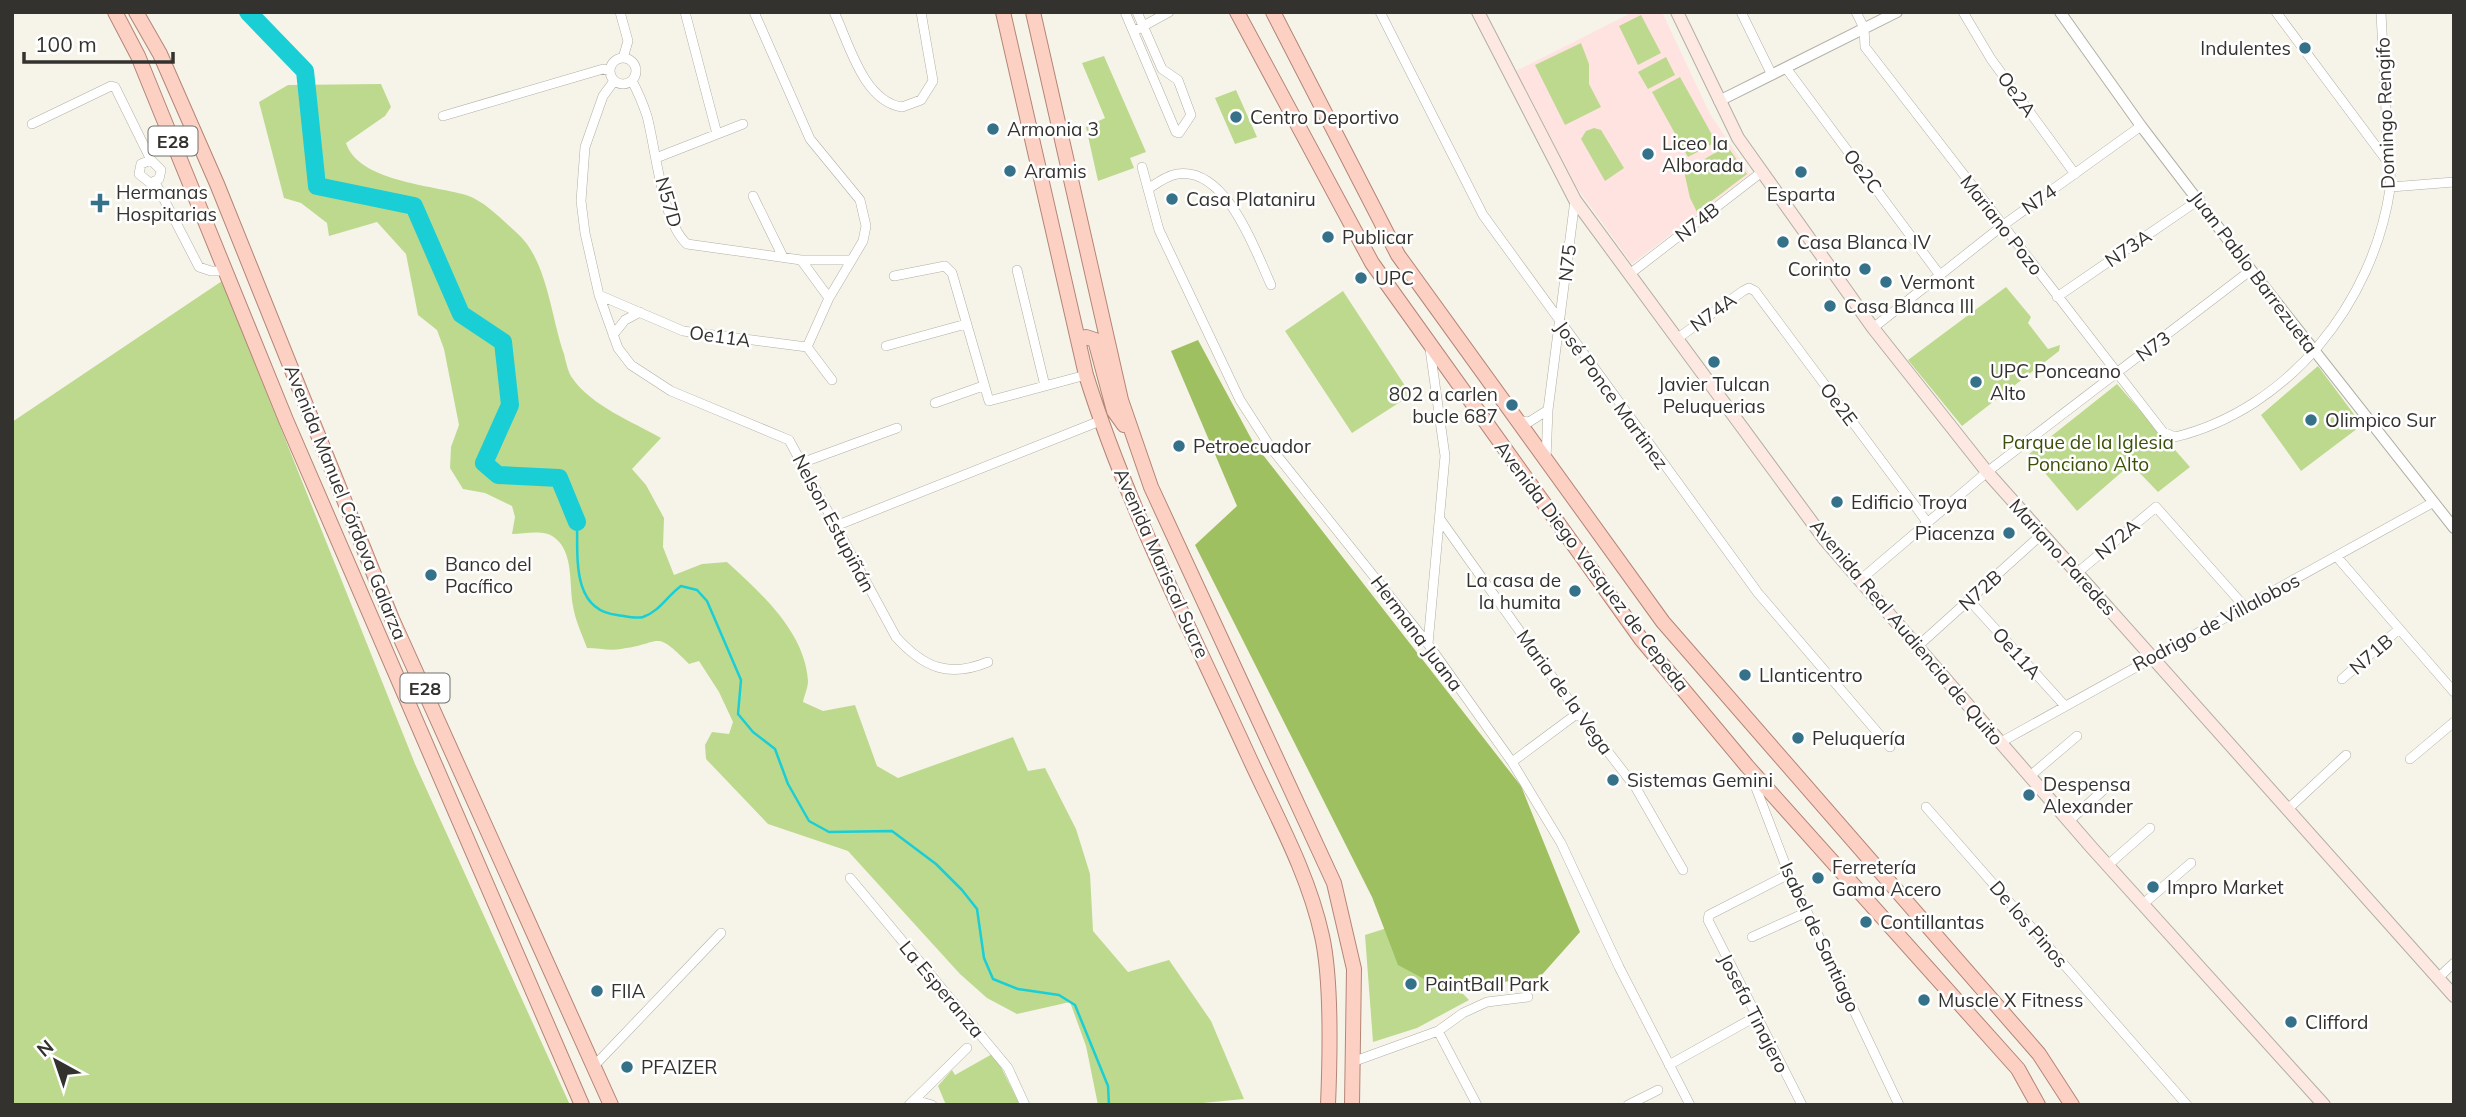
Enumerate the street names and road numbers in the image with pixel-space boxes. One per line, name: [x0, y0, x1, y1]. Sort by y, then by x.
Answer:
street label: Domingo Rengifo: [2370, 37, 2400, 189]
street label: Oe2A: [1992, 67, 2042, 121]
road number: E28: [148, 126, 198, 156]
street label: Oe2C: [1839, 144, 1887, 198]
street label: Mariano Pozo: [1955, 170, 2049, 280]
street label: N57D: [650, 174, 688, 230]
street label: N74: [2017, 179, 2061, 219]
street label: Juan Pablo Barrezueta: [2185, 186, 2323, 358]
street label: N74B: [1670, 197, 1724, 247]
street label: N73A: [2100, 224, 2156, 272]
street label: N75: [1553, 243, 1581, 283]
street label: N74A: [1685, 287, 1741, 337]
street label: José Ponce Martinez: [1550, 316, 1674, 474]
street label: Oe11A: [688, 320, 752, 352]
street label: N73: [2131, 325, 2175, 367]
street label: Avenida Manuel Córdova Galarza: [280, 361, 412, 643]
street label: Oe2E: [1815, 378, 1863, 430]
street label: Avenida Diego Vasquez de Cepeda: [1490, 436, 1694, 696]
street label: Nelson Estupiñán: [787, 450, 881, 596]
street label: Avenida Mariscal Sucre: [1109, 464, 1215, 662]
street label: Mariano Paredes: [2004, 494, 2122, 620]
street label: N72A: [2090, 513, 2144, 565]
street label: Avenida Real Audiencia de Quito: [1805, 514, 2009, 750]
street label: N72B: [1953, 564, 2007, 616]
street label: Rodrigo de Villalobos: [2128, 568, 2304, 676]
street label: Hermana Juana: [1366, 570, 1468, 696]
street label: Oe11A: [1987, 622, 2047, 684]
street label: Maria de la Vega: [1512, 625, 1618, 759]
street label: N71B: [2344, 629, 2398, 679]
road number: E28: [400, 674, 450, 702]
street label: Isabel de Santiago: [1775, 858, 1865, 1016]
street label: De los Pinos: [1985, 876, 2073, 972]
street label: La Esperanza: [894, 936, 990, 1042]
street label: Josefa Tinajero: [1714, 949, 1794, 1077]

